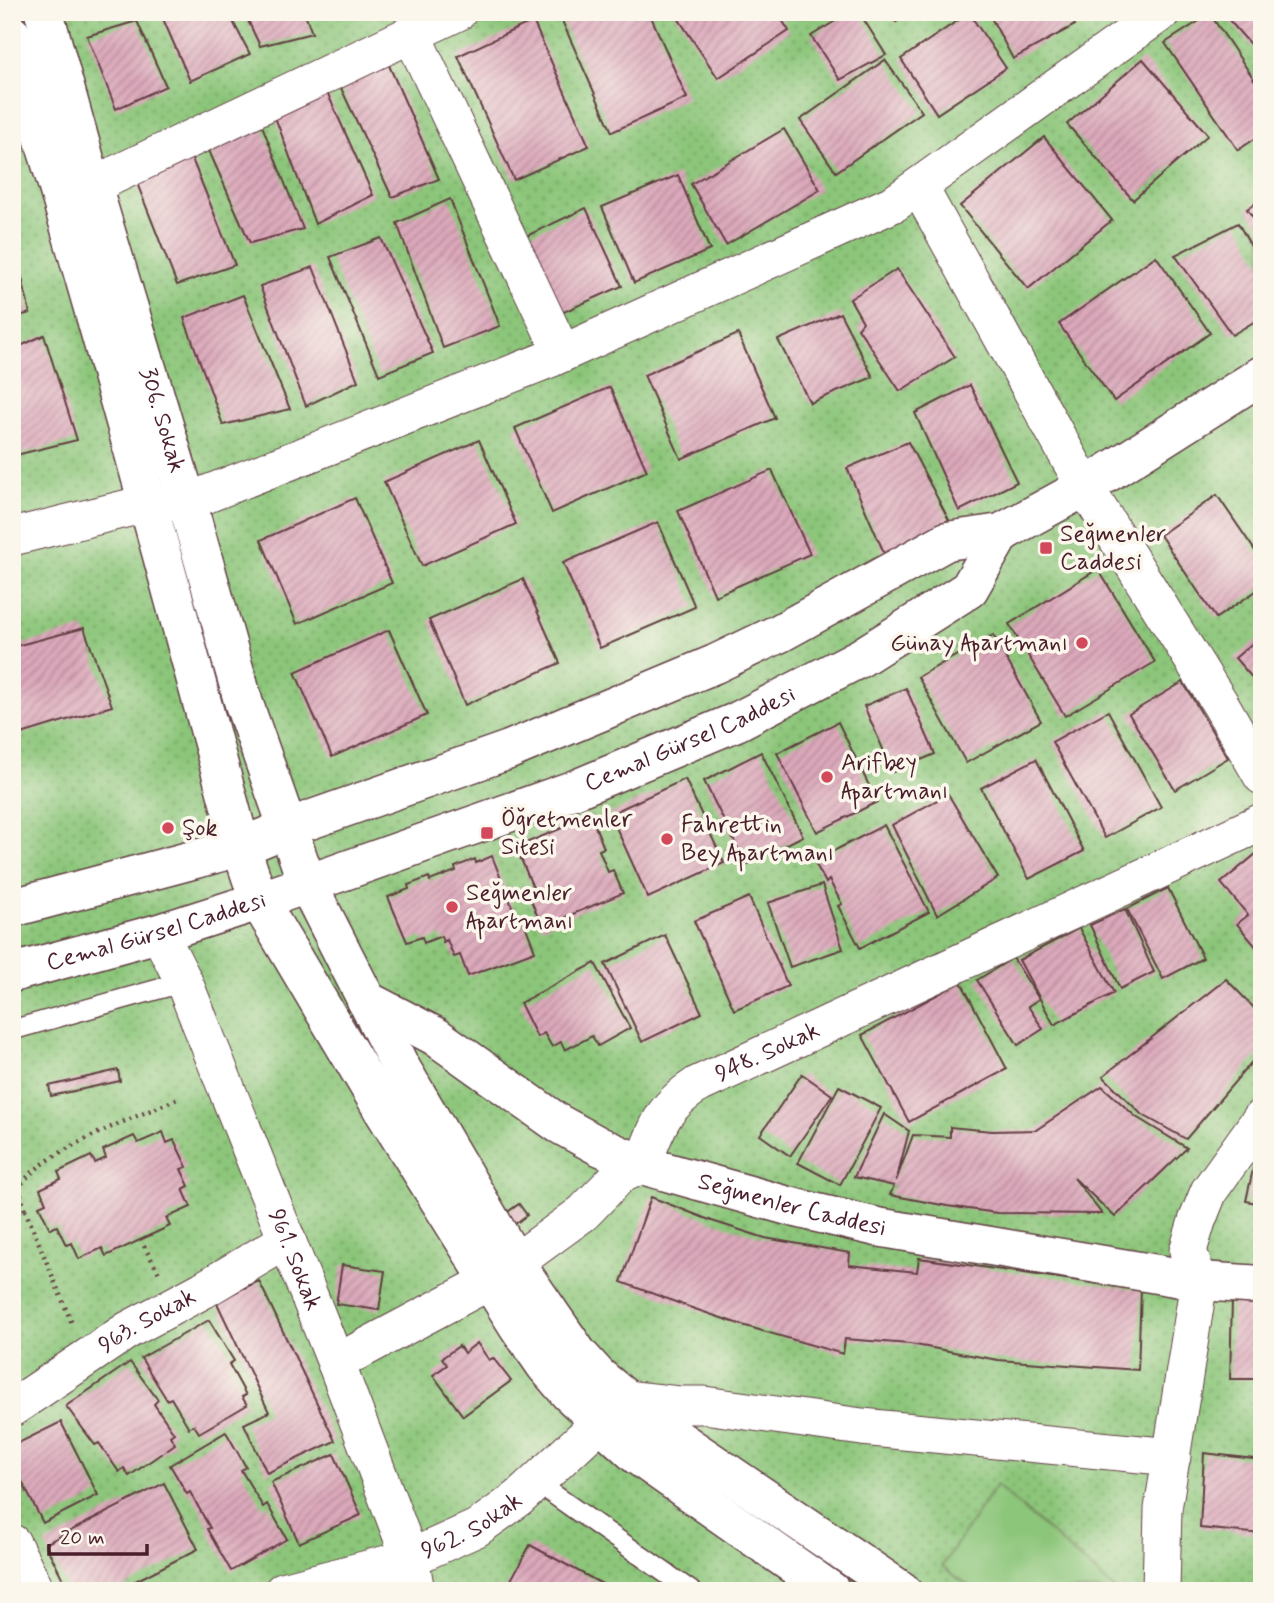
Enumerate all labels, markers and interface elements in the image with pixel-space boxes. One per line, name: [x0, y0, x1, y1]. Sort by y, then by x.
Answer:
street label: 306. Sokak: [132, 364, 193, 476]
place label: Seğmenler Caddesi: [1060, 519, 1166, 578]
marker: Seğmenler Caddesi: [1038, 540, 1054, 556]
place label: Günay Apartmanı: [890, 628, 1068, 662]
marker: Günay Apartmanı: [1074, 635, 1090, 651]
street label: Cemal Gürsel Caddesi: [580, 678, 801, 799]
place label: Arifbey Apartmanı: [841, 748, 948, 810]
marker: Arifbey Apartmanı: [819, 769, 835, 785]
place label: Öğretmenler Sitesi: [501, 804, 633, 863]
place label: Fahrettin Bey Apartmanı: [681, 810, 834, 872]
place label: Şok: [182, 813, 218, 844]
marker: Şok: [160, 820, 176, 836]
marker: Öğretmenler Sitesi: [479, 825, 495, 841]
marker: Fahrettin Bey Apartmanı: [659, 831, 675, 847]
place label: Seğmenler Apartmanı: [466, 878, 573, 940]
street label: Cemal Gürsel Caddesi: [43, 884, 270, 978]
marker: Seğmenler Apartmanı: [444, 899, 460, 915]
street label: 948. Sokak: [710, 1015, 825, 1090]
street label: Seğmenler Caddesi: [695, 1166, 888, 1244]
street label: 961. Sokak: [261, 1204, 329, 1315]
street label: 963. Sokak: [93, 1281, 201, 1361]
street label: 962. Sokak: [416, 1485, 529, 1566]
scale bar: [49, 1512, 147, 1556]
text: 20 m: [60, 1524, 105, 1552]

